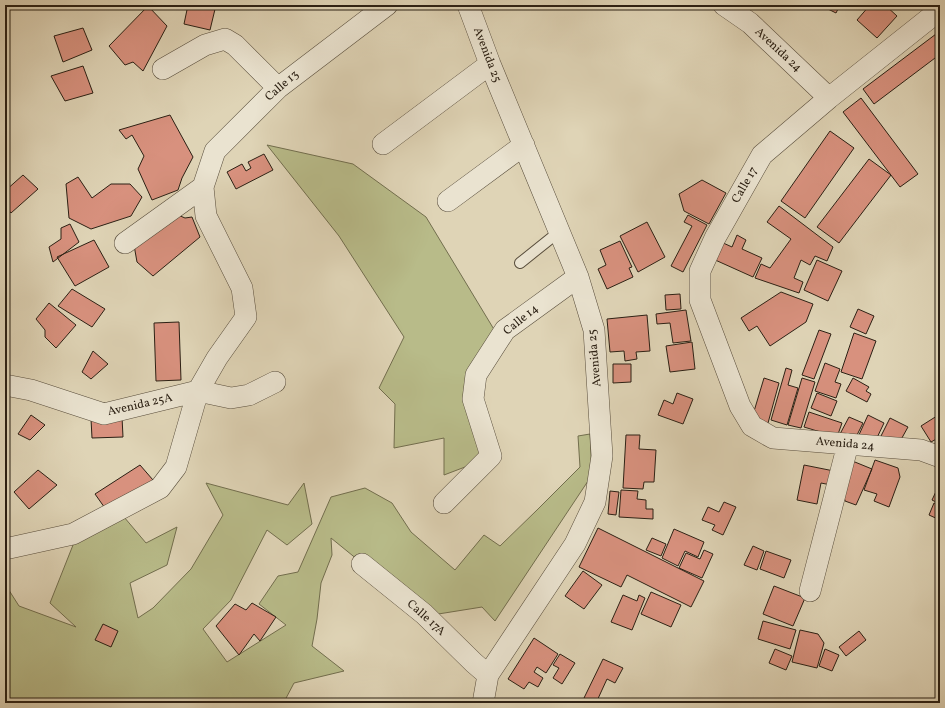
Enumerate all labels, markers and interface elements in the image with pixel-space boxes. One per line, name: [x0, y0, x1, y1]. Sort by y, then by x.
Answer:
street label: Avenida 24: [751, 24, 805, 76]
street label: Avenida 25: [469, 25, 505, 85]
street label: Calle 13: [262, 67, 302, 105]
street label: Calle 17: [728, 164, 762, 206]
street label: Calle 14: [500, 301, 542, 339]
street label: Avenida 25: [584, 328, 605, 387]
street label: Avenida 25A: [106, 390, 175, 420]
street label: Avenida 24: [815, 433, 875, 455]
street label: Calle 17A: [403, 596, 449, 640]

